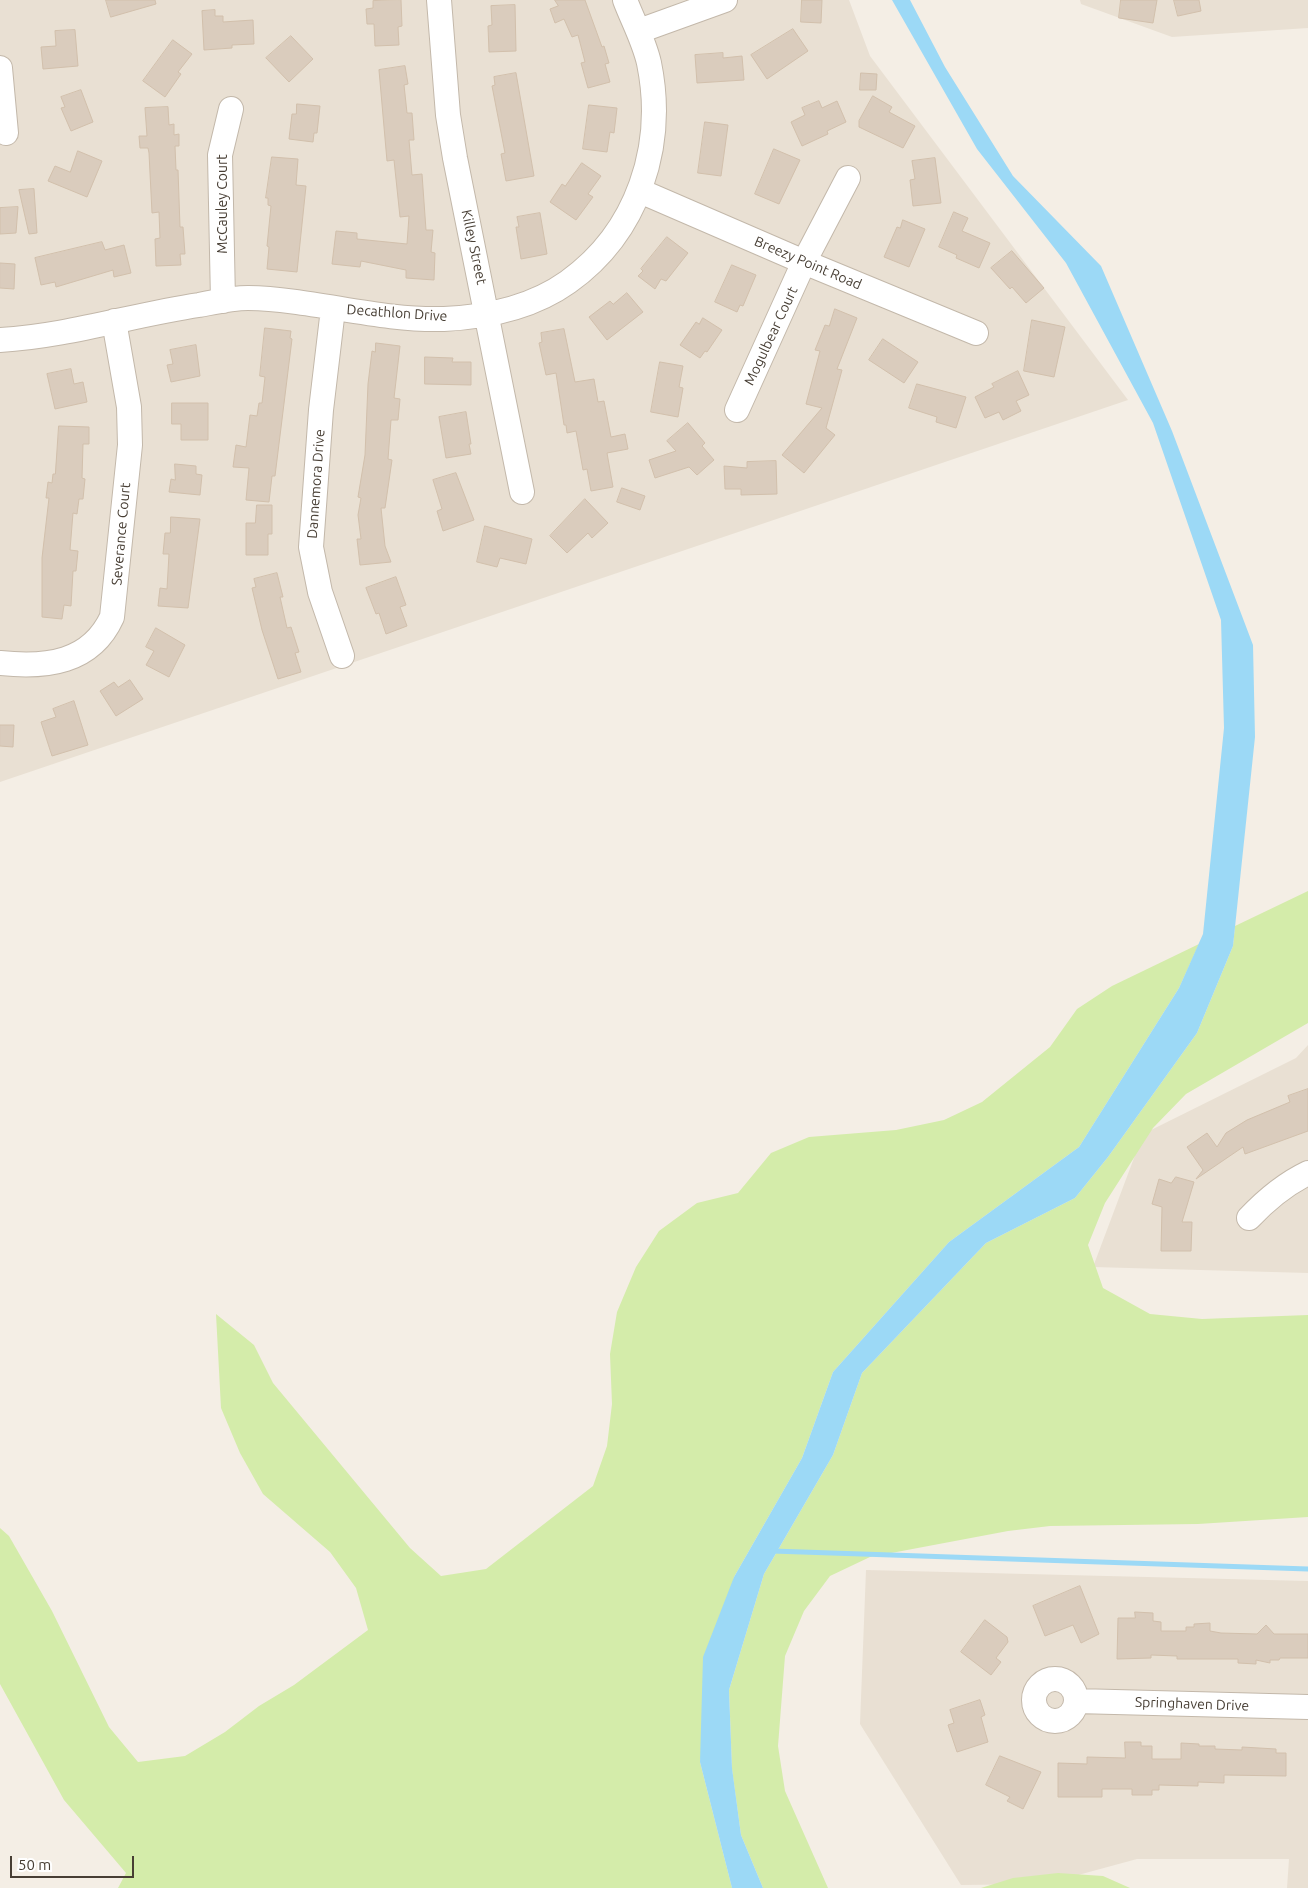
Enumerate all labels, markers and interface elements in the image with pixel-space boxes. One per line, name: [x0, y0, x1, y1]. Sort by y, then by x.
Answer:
street label: McCauley Court: [214, 154, 230, 254]
street label: Killey Street: [458, 208, 490, 286]
street label: Breezy Point Road: [752, 233, 864, 293]
street label: Mogulbear Court: [741, 284, 801, 388]
street label: Decathlon Drive: [346, 301, 448, 325]
street label: Dannemora Drive: [304, 429, 328, 539]
street label: Severance Court: [108, 482, 134, 586]
street label: Springhaven Drive: [1135, 1694, 1249, 1714]
scale bar: [12, 1846, 136, 1878]
text: 50 m: [18, 1856, 51, 1873]

